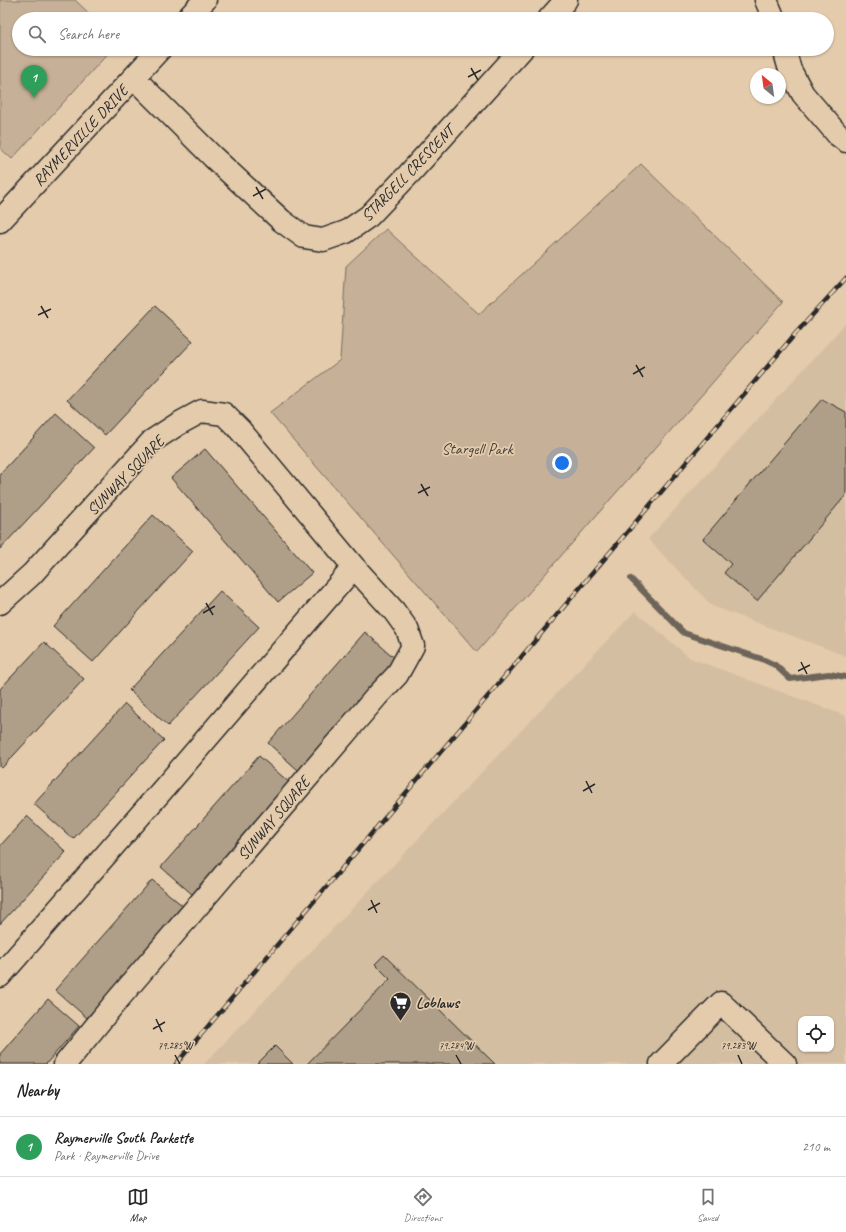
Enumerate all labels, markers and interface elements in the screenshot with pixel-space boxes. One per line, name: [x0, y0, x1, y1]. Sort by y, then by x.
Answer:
search box: [12, 12, 834, 56]
icon: search: [26, 23, 48, 45]
text: Search here: [58, 25, 119, 44]
pin: 1: [21, 65, 47, 98]
north arrow: [750, 68, 786, 104]
street label: RAYMERVILLE DRIVE: [29, 79, 134, 190]
street label: STARGELL CRESCENT: [357, 118, 462, 226]
street label: SUNWAY SQUARE: [83, 430, 170, 520]
park label: Stargell Park: [441, 439, 514, 459]
your location: [552, 453, 572, 473]
street label: SUNWAY SQUARE: [233, 771, 316, 865]
supermarket icon: Loblaws: [387, 989, 413, 1022]
place label: Loblaws: [416, 993, 460, 1013]
map controls: [798, 1016, 834, 1052]
button: locate: [798, 1016, 834, 1052]
text: 79.285°W: [158, 1039, 194, 1052]
text: 79.284°W: [439, 1039, 475, 1052]
text: 79.283°W: [721, 1039, 757, 1052]
text: Nearby: [16, 1080, 59, 1101]
text: Raymerville South Parkette: [54, 1129, 193, 1148]
text: 1: [26, 1139, 32, 1155]
text: 210 m: [802, 1139, 830, 1155]
text: Park · Raymerville Drive: [54, 1148, 159, 1164]
tab: Map: [127, 1186, 149, 1224]
tab: Directions: [404, 1186, 442, 1224]
tab: Saved: [697, 1186, 719, 1224]

